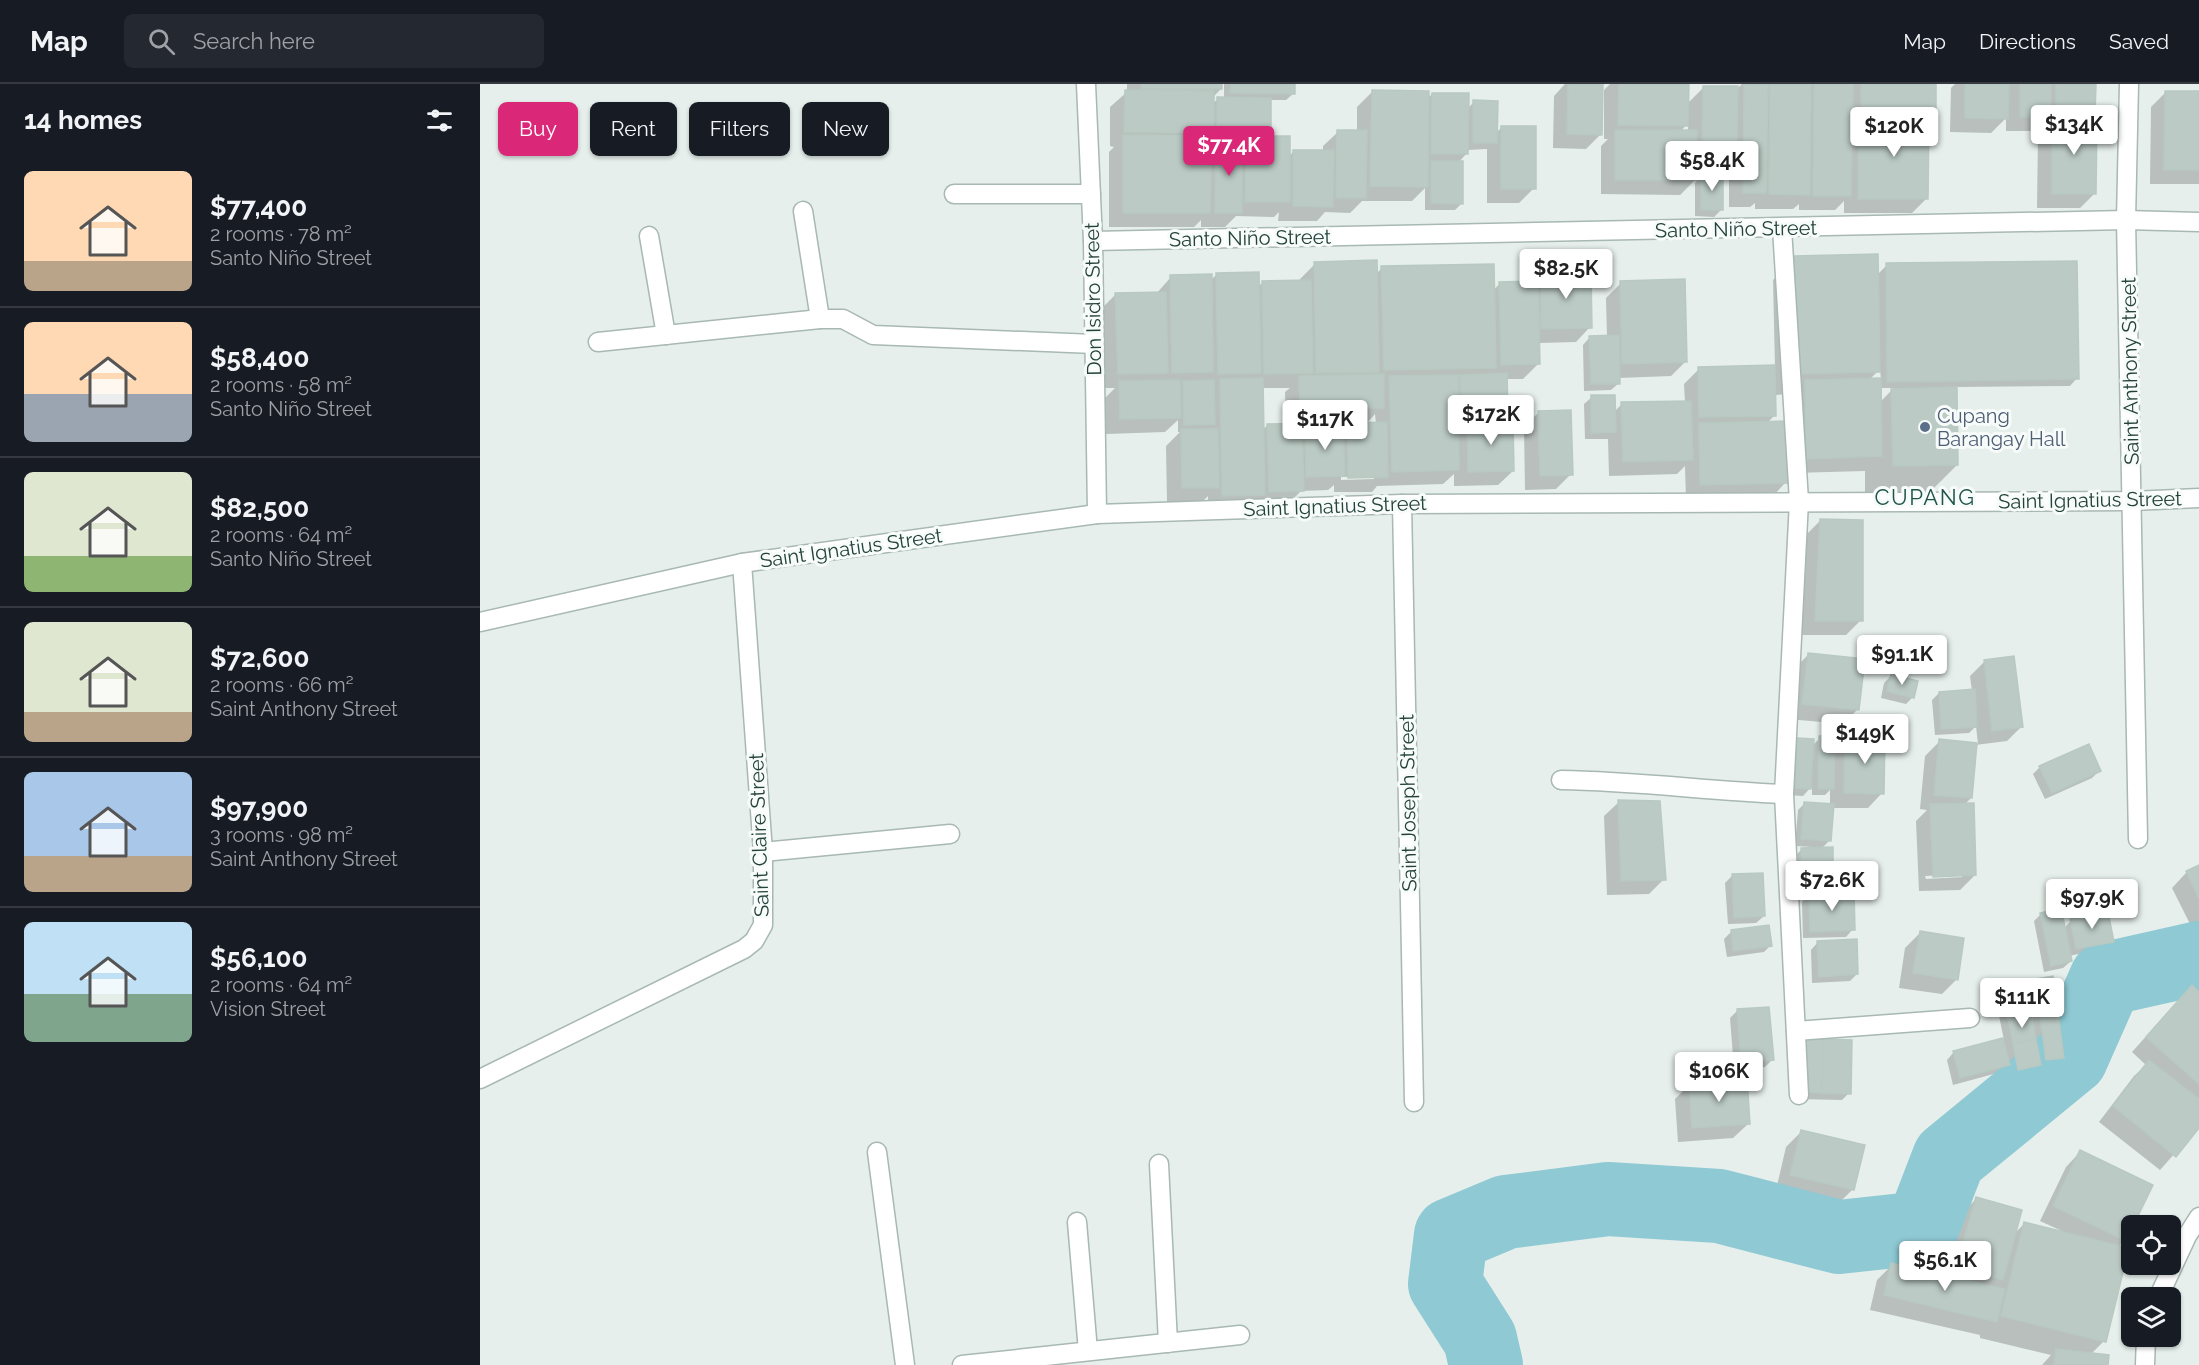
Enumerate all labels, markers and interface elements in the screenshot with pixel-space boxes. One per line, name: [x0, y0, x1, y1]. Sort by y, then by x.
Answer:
search box: [124, 14, 544, 68]
text: Map: [30, 25, 88, 58]
icon: search: [145, 25, 178, 58]
text: Search here: [193, 28, 315, 54]
text: Map: [1903, 29, 1946, 54]
text: Directions: [1979, 29, 2076, 54]
text: Saved: [2109, 29, 2169, 54]
chip: Buy: [498, 102, 578, 156]
chip: Rent: [590, 102, 677, 156]
chip: Filters: [689, 102, 790, 156]
chip: New: [802, 102, 889, 156]
icon: filters: [423, 104, 456, 137]
text: 14 homes: [24, 105, 142, 135]
pin: $134K: [2032, 105, 2116, 156]
pin: $120K: [1852, 107, 1936, 158]
text: $134K: [2045, 112, 2103, 136]
text: $120K: [1864, 114, 1924, 138]
pin: $77.4K: [1180, 126, 1278, 177]
text: $77.4K: [1197, 133, 1261, 157]
pin: $58.4K: [1663, 141, 1761, 192]
text: $58.4K: [1679, 148, 1745, 172]
text: $77,400: [210, 192, 307, 222]
icon: home: [72, 195, 144, 267]
street label: Santo Niño Street: [1655, 216, 1818, 242]
text: 2 rooms · 78 m²: [210, 222, 352, 246]
street label: Don Isidro Street: [1080, 222, 1106, 376]
street label: Santo Niño Street: [1169, 225, 1332, 251]
text: Santo Niño Street: [210, 246, 372, 270]
pin: $82.5K: [1517, 249, 1615, 300]
text: $82.5K: [1534, 256, 1599, 280]
street label: Saint Anthony Street: [2116, 277, 2144, 465]
text: $58,400: [210, 343, 309, 373]
icon: home: [72, 346, 144, 418]
text: 2 rooms · 58 m²: [210, 373, 352, 397]
pin: $172K: [1449, 395, 1533, 446]
text: Santo Niño Street: [210, 397, 372, 421]
pin: $117K: [1283, 400, 1367, 451]
text: $172K: [1462, 402, 1520, 426]
place label: Cupang Barangay Hall: [1937, 404, 2066, 451]
text: $117K: [1296, 407, 1354, 431]
marker: Cupang Barangay Hall: [1918, 420, 1932, 434]
district label: CUPANG: [1875, 484, 1975, 510]
street label: Saint Ignatius Street: [1998, 486, 2182, 514]
street label: Saint Ignatius Street: [1243, 491, 1427, 521]
text: $82,500: [210, 493, 309, 523]
icon: home: [72, 496, 144, 568]
text: 2 rooms · 64 m²: [210, 523, 352, 547]
street label: Saint Ignatius Street: [758, 523, 944, 573]
text: Santo Niño Street: [210, 547, 372, 571]
pin: $91.1K: [1853, 635, 1951, 686]
text: $91.1K: [1871, 642, 1933, 666]
text: $72,600: [210, 643, 309, 673]
icon: home: [72, 646, 144, 718]
text: 2 rooms · 66 m²: [210, 673, 353, 697]
text: Saint Anthony Street: [210, 697, 398, 721]
street label: Saint Joseph Street: [1394, 714, 1422, 892]
pin: $149K: [1823, 714, 1907, 765]
text: $149K: [1835, 721, 1895, 745]
street label: Saint Claire Street: [744, 752, 774, 917]
text: $97,900: [210, 793, 308, 823]
icon: home: [72, 796, 144, 868]
text: 3 rooms · 98 m²: [210, 823, 353, 847]
text: Saint Anthony Street: [210, 847, 398, 871]
pin: $72.6K: [1783, 861, 1881, 912]
text: $72.6K: [1799, 868, 1865, 892]
pin: $97.9K: [2043, 879, 2141, 930]
text: $97.9K: [2060, 886, 2124, 910]
text: $56,100: [210, 943, 307, 973]
icon: home: [72, 946, 144, 1018]
text: 2 rooms · 64 m²: [210, 973, 352, 997]
pin: $111K: [1980, 978, 2064, 1029]
text: $111K: [1994, 985, 2050, 1009]
text: Vision Street: [210, 997, 326, 1021]
pin: $106K: [1677, 1052, 1761, 1103]
text: $106K: [1689, 1059, 1749, 1083]
map controls: [2121, 1215, 2181, 1347]
button: locate: [2121, 1215, 2181, 1275]
pin: $56.1K: [1896, 1241, 1994, 1292]
text: $56.1K: [1913, 1248, 1977, 1272]
button: layers: [2121, 1287, 2181, 1347]

